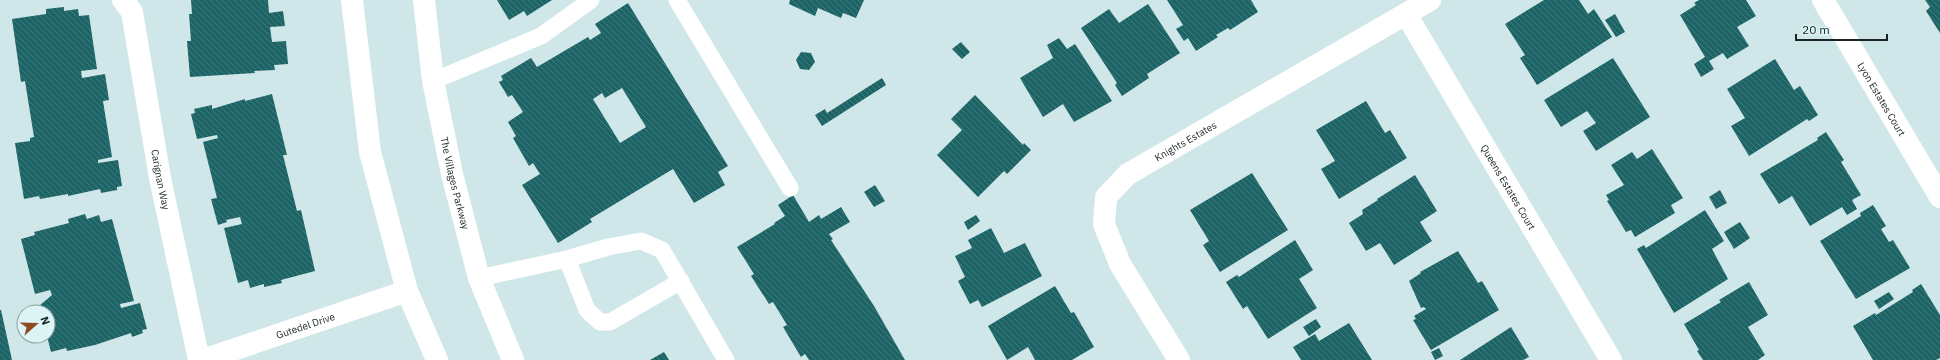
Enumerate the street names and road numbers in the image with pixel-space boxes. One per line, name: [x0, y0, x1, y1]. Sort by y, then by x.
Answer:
street label: Lyon Estates Court: [1854, 60, 1909, 139]
street label: Knights Estates: [1152, 118, 1219, 164]
street label: The Villages Parkway: [438, 136, 472, 231]
street label: Queens Estates Court: [1478, 142, 1539, 233]
street label: Carignan Way: [148, 148, 173, 211]
street label: Gutedel Drive: [274, 310, 337, 342]

